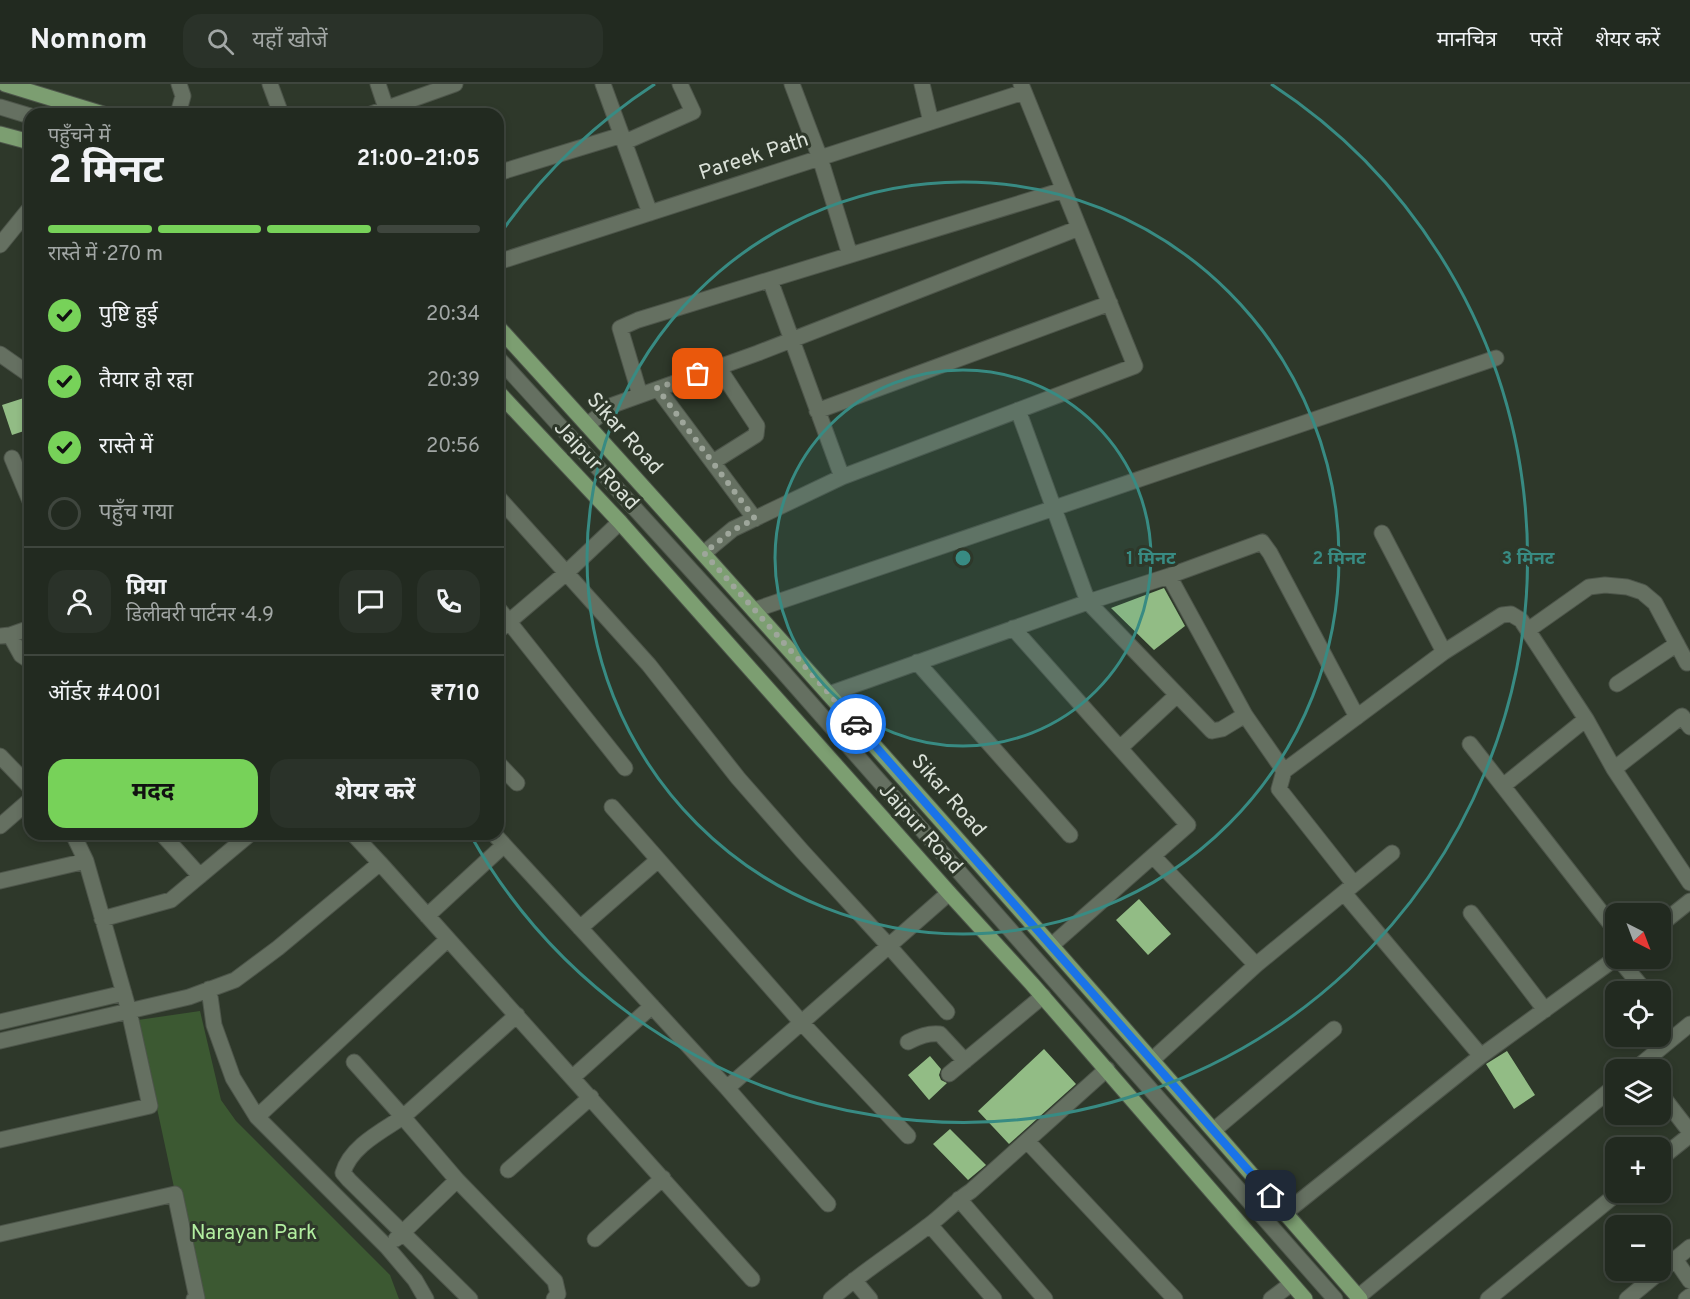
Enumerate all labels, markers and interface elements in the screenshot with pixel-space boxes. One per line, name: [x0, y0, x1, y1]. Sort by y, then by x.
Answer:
search box: [183, 14, 603, 68]
text: Nomnom: [30, 23, 147, 59]
icon: search: [204, 25, 237, 58]
text: मानचित्र: [1437, 27, 1497, 54]
text: परतें: [1530, 27, 1562, 54]
text: शेयर करें: [1595, 27, 1660, 54]
text: यहाँ खोजें: [252, 28, 328, 55]
text: पहुँचने में: [48, 124, 110, 150]
street label: Pareek Path: [696, 127, 812, 187]
text: 21:00–21:05: [357, 146, 480, 173]
text: 2 मिनट: [48, 148, 163, 197]
text: रास्ते में · 270 m: [48, 242, 163, 268]
icon: check: [48, 299, 81, 332]
text: पुष्टि हुई: [99, 302, 158, 329]
text: 20:34: [426, 302, 480, 328]
pin: [672, 348, 723, 399]
icon: bag: [681, 357, 714, 390]
icon: check: [48, 365, 81, 398]
text: तैयार हो रहा: [99, 368, 193, 395]
text: 20:39: [427, 368, 480, 394]
street label: Sikar Road: [580, 387, 668, 481]
street label: Jaipur Road: [547, 415, 645, 517]
icon: check: [48, 431, 81, 464]
text: रास्ते में: [99, 434, 153, 461]
text: 20:56: [426, 434, 480, 460]
text: पहुँच गया: [99, 500, 173, 527]
centre of rings: [953, 548, 973, 568]
text: 1 मिनट: [1126, 548, 1176, 571]
text: 2 मिनट: [1312, 548, 1366, 571]
text: 3 मिनट: [1501, 548, 1555, 571]
button: person: [48, 570, 111, 633]
button: chat: [339, 570, 402, 633]
button: phone: [417, 570, 480, 633]
text: प्रिया: [126, 575, 166, 602]
text: डिलीवरी पार्टनर · 4.9: [126, 603, 274, 629]
text: ऑर्डर #4001: [48, 681, 161, 708]
text: ₹710: [430, 681, 480, 708]
courier: [826, 694, 886, 754]
icon: car: [840, 708, 873, 741]
street label: Sikar Road: [904, 749, 992, 843]
button: मदद: [48, 759, 258, 828]
button: शेयर करें: [270, 759, 480, 828]
street label: Jaipur Road: [872, 778, 968, 880]
north arrow: [1605, 903, 1671, 969]
map controls: [1605, 903, 1671, 1281]
button: locate: [1605, 981, 1671, 1047]
button: layers: [1605, 1059, 1671, 1125]
button: +: [1605, 1137, 1671, 1203]
pin: [1245, 1170, 1296, 1221]
icon: home: [1254, 1179, 1287, 1212]
button: −: [1605, 1215, 1671, 1281]
park label: Narayan Park: [191, 1220, 317, 1247]

